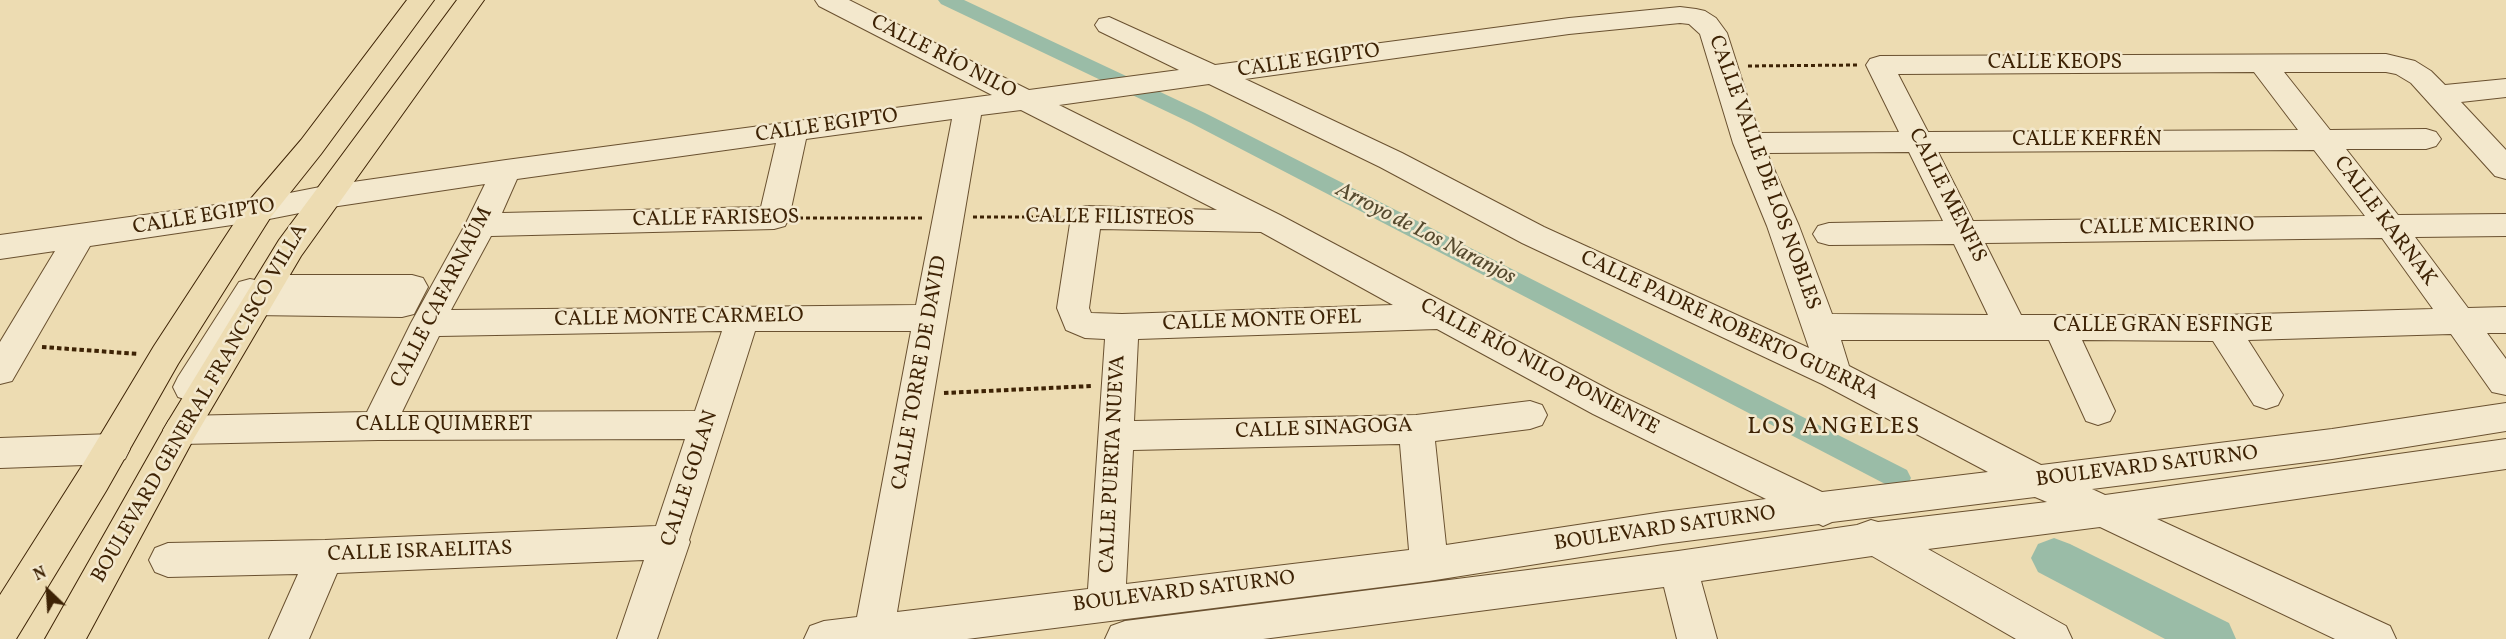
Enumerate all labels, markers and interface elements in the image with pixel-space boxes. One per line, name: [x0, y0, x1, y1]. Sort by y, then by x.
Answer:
street label: CALLE RÍO NILO: [866, 10, 1020, 106]
street label: CALLE VALLE DE LOS NOBLES: [1702, 32, 1824, 314]
street label: CALLE EGIPTO: [1236, 40, 1382, 84]
street label: CALLE KEOPS: [1988, 51, 2122, 77]
street label: CALLE EGIPTO: [754, 105, 900, 149]
street label: CALLE MENFIS: [1901, 125, 1991, 267]
street label: CALLE KEFRÉN: [2012, 128, 2162, 154]
street label: CALLE KARNAK: [2327, 152, 2441, 292]
water label: Arroyo de Los Naranjos: [1331, 178, 1519, 292]
street label: CALLE EGIPTO: [131, 194, 277, 242]
street label: CALLE CAFARNAÚM: [387, 204, 499, 392]
street label: CALLE FILISTEOS: [1025, 205, 1195, 233]
street label: CALLE FARISEOS: [632, 206, 800, 234]
street label: CALLE MICERINO: [2080, 214, 2254, 242]
street label: BOULEVARD GENERAL FRANCISCO VILLA: [88, 220, 314, 588]
street label: CALLE PADRE ROBERTO GUERRA: [1576, 247, 1882, 407]
street label: CALLE TORRE DE DAVID: [888, 254, 954, 492]
street label: CALLE RÍO NILO PONIENTE: [1415, 294, 1663, 442]
street label: CALLE MONTE CARMELO: [554, 304, 804, 334]
street label: CALLE MONTE OFEL: [1162, 306, 1362, 338]
street label: CALLE GRAN ESFINGE: [2053, 314, 2273, 340]
street label: CALLE PUERTA NUEVA: [1096, 354, 1132, 574]
street label: CALLE GOLAN: [657, 408, 725, 550]
street label: CALLE QUIMERET: [356, 413, 532, 439]
street label: CALLE SINAGOGA: [1235, 414, 1413, 446]
district label: LOS ANGELES: [1747, 415, 1921, 443]
street label: BOULEVARD SATURNO: [2035, 442, 2259, 494]
street label: BOULEVARD SATURNO: [1553, 502, 1777, 558]
street label: CALLE ISRAELITAS: [327, 537, 513, 569]
north arrow: [18, 561, 78, 621]
text: N: [30, 562, 50, 587]
street label: BOULEVARD SATURNO: [1072, 567, 1296, 619]

